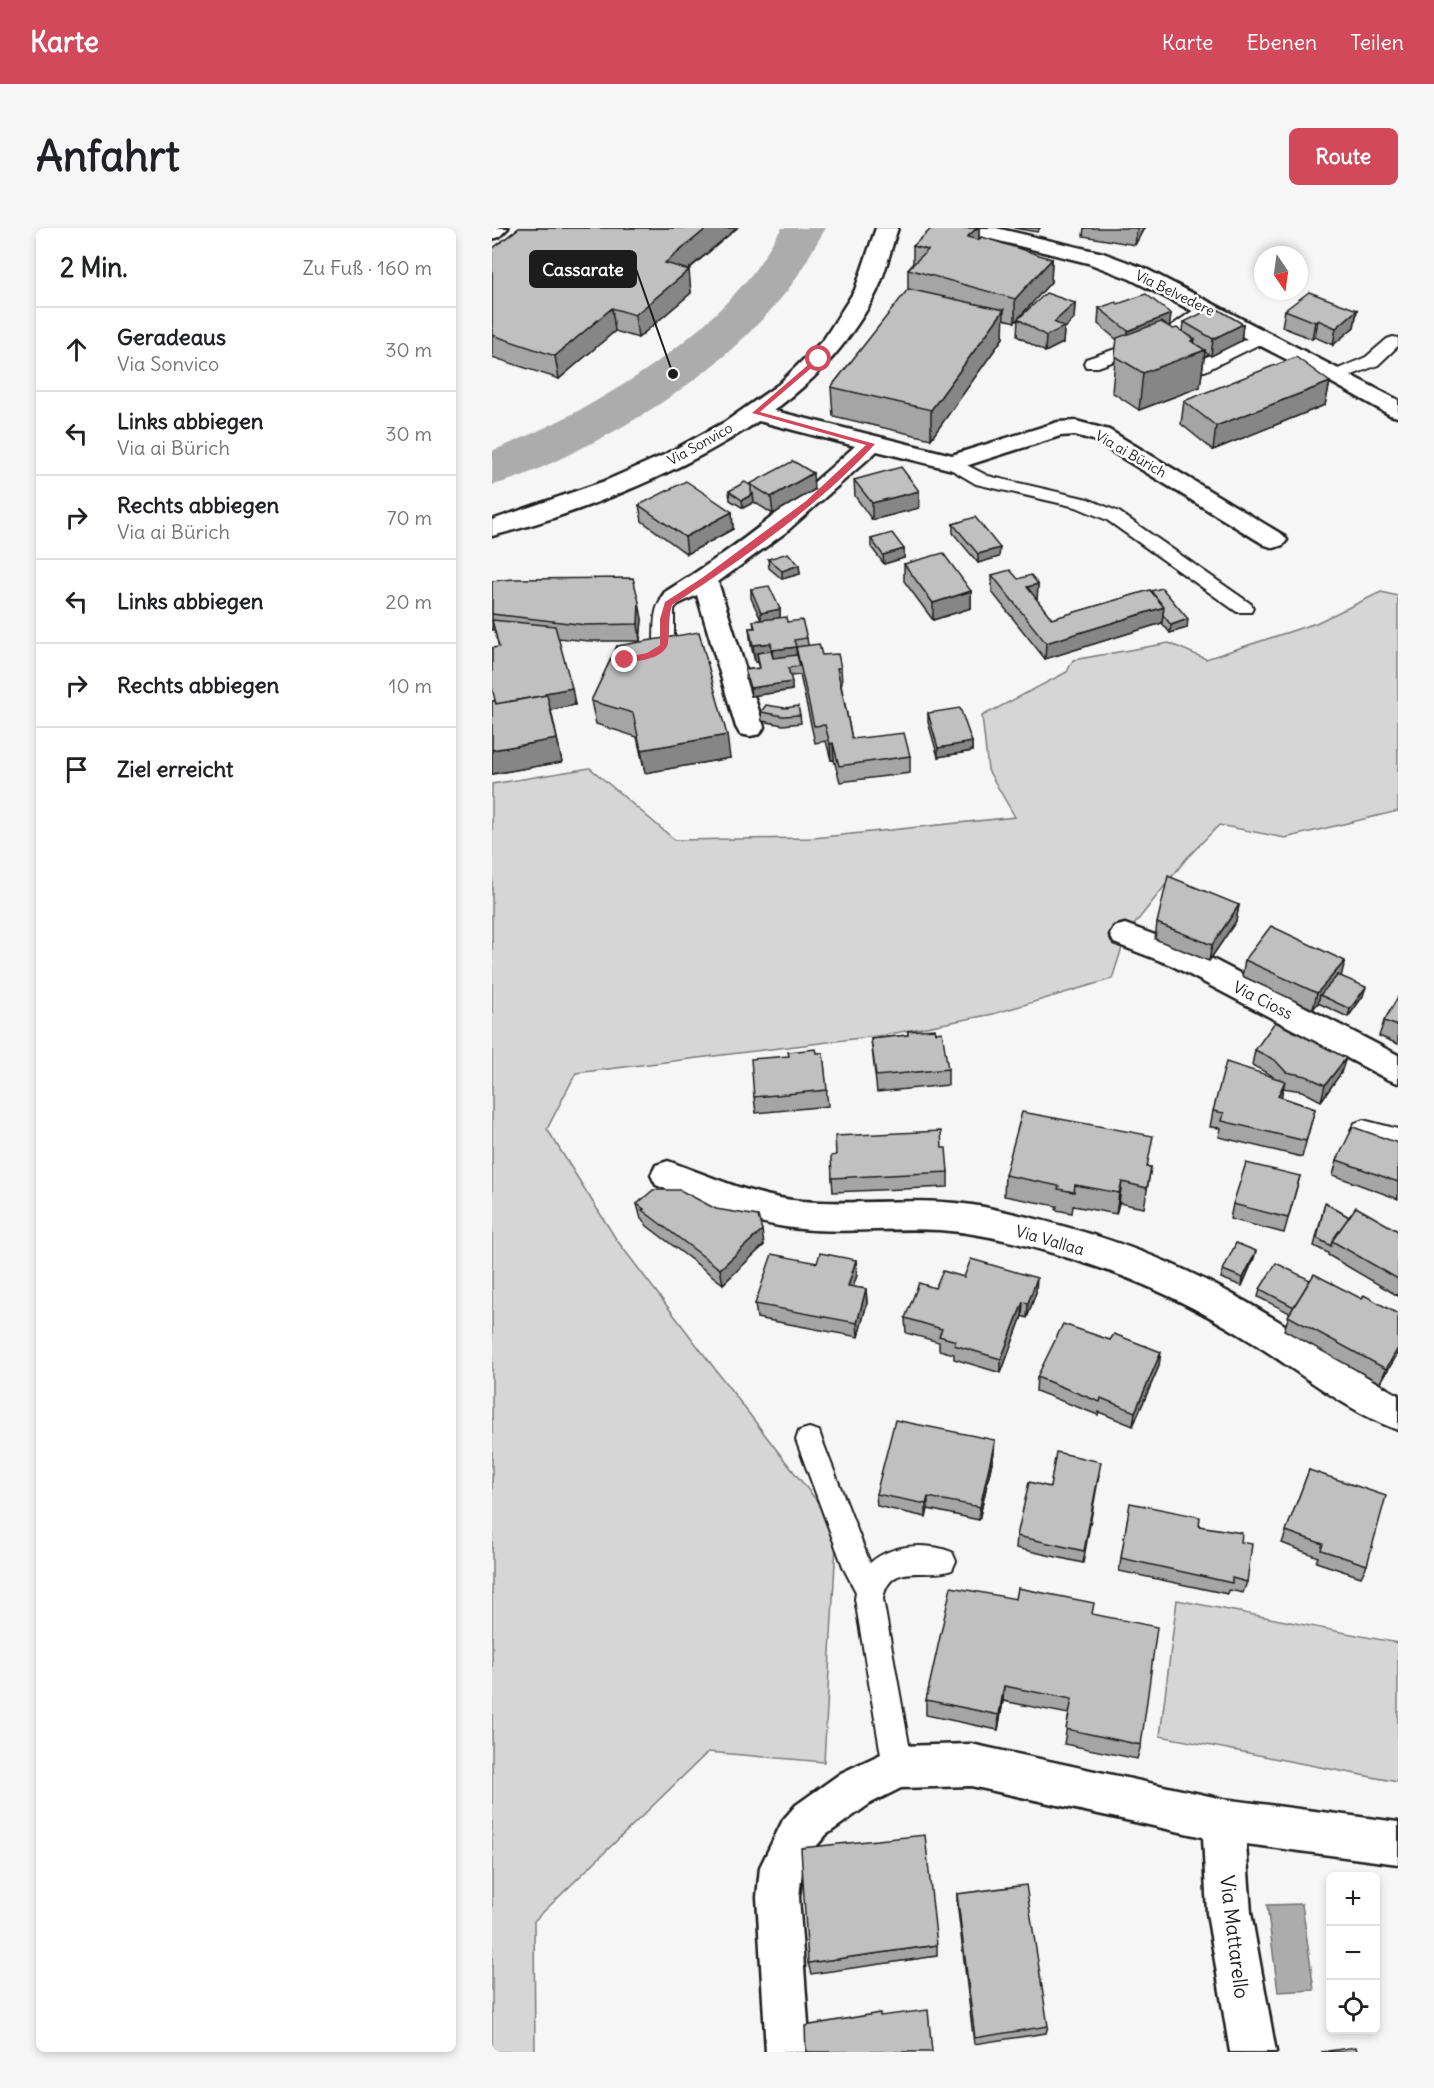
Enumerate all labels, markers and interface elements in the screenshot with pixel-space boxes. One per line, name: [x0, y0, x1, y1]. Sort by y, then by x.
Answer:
text: Karte: [30, 24, 99, 60]
text: Karte: [1162, 29, 1213, 56]
text: Ebenen: [1246, 29, 1317, 56]
text: Teilen: [1350, 29, 1404, 56]
button: Route: [1289, 128, 1398, 185]
text: Anfahrt: [36, 130, 180, 182]
north arrow: [1254, 246, 1308, 300]
text: 2 Min.: [60, 251, 128, 284]
callout: Cassarate: [530, 251, 636, 287]
text: Zu Fuß · 160 m: [303, 255, 432, 280]
text: Cassarate: [542, 258, 624, 281]
street label: Via Belvedere: [1132, 266, 1218, 320]
text: Geradeaus: [117, 323, 226, 351]
icon: ahead: [60, 333, 93, 366]
text: 30 m: [385, 337, 432, 362]
route start: [805, 345, 831, 371]
text: Via Sonvico: [117, 351, 219, 376]
text: Links abbiegen: [117, 407, 264, 435]
icon: left: [60, 417, 93, 450]
street label: Via Sonvico: [664, 419, 736, 469]
text: 30 m: [385, 421, 432, 446]
street label: Via ai Bürich: [1092, 426, 1170, 482]
text: Via ai Bürich: [117, 435, 230, 460]
text: Rechts abbiegen: [117, 491, 279, 519]
icon: right: [60, 501, 93, 534]
text: 70 m: [387, 505, 432, 530]
text: Via ai Bürich: [117, 519, 230, 544]
icon: left: [60, 585, 93, 618]
text: Links abbiegen: [117, 587, 264, 615]
text: 20 m: [386, 589, 432, 614]
route end: [611, 646, 637, 672]
icon: right: [60, 669, 93, 702]
text: Rechts abbiegen: [117, 671, 279, 699]
text: 10 m: [389, 673, 432, 698]
icon: arrive: [60, 753, 93, 786]
text: Ziel erreicht: [117, 755, 234, 783]
street label: Via Cioss: [1230, 977, 1296, 1023]
street label: Via Vallaa: [1013, 1221, 1087, 1259]
map controls: [1326, 1872, 1380, 2034]
button: +: [1326, 1872, 1380, 1926]
street label: Via Mattarello: [1215, 1874, 1255, 2000]
button: −: [1326, 1926, 1380, 1980]
button: locate: [1326, 1980, 1380, 2034]

